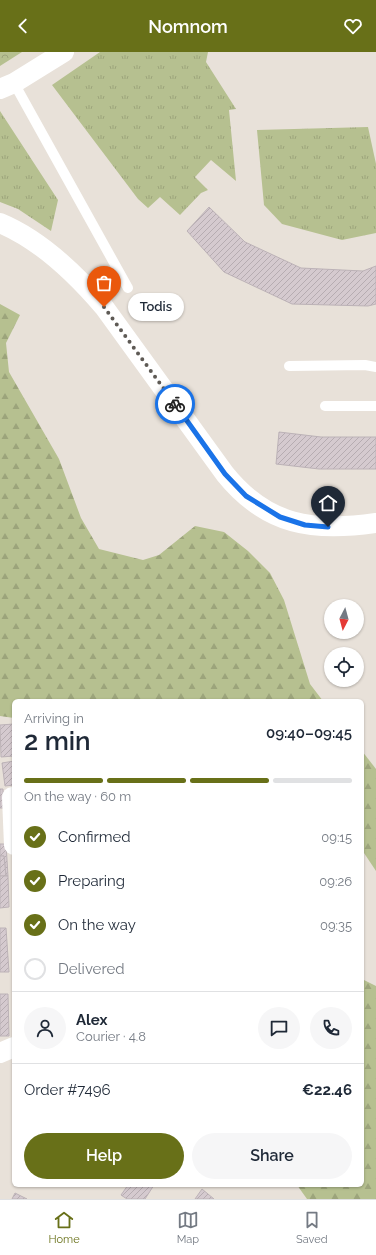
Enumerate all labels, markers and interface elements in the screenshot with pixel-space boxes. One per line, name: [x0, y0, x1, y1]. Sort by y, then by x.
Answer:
icon: back: [12, 15, 34, 37]
icon: heart: [342, 15, 364, 37]
text: Nomnom: [148, 16, 228, 37]
pin: [87, 266, 121, 307]
icon: bag: [93, 272, 115, 294]
callout: Todis: [128, 293, 184, 321]
text: Todis: [140, 299, 172, 314]
courier: [155, 384, 195, 424]
icon: bike: [164, 393, 186, 415]
pin: [311, 486, 345, 527]
icon: home: [317, 492, 339, 514]
north arrow: [324, 599, 364, 639]
map controls: [324, 599, 364, 687]
button: locate: [324, 647, 364, 687]
text: Arriving in: [24, 711, 84, 726]
text: 09:40–09:45: [266, 724, 352, 742]
text: 2 min: [24, 726, 91, 756]
text: On the way · 60 m: [24, 789, 131, 804]
icon: check: [24, 826, 46, 848]
text: Confirmed: [58, 828, 131, 846]
text: 09:15: [321, 830, 352, 845]
icon: check: [24, 870, 46, 892]
text: Preparing: [58, 872, 125, 890]
text: 09:26: [319, 874, 352, 889]
icon: check: [24, 914, 46, 936]
text: On the way: [58, 916, 136, 934]
text: 09:35: [320, 918, 352, 933]
text: Delivered: [58, 960, 125, 978]
button: person: [24, 1007, 66, 1049]
button: chat: [258, 1007, 300, 1049]
button: phone: [310, 1007, 352, 1049]
text: Alex: [76, 1011, 107, 1029]
text: Courier · 4.8: [76, 1029, 146, 1044]
text: Order #7496: [24, 1081, 111, 1099]
text: €22.46: [302, 1081, 352, 1099]
button: Help: [24, 1133, 184, 1179]
button: Share: [192, 1133, 352, 1179]
tab: Home: [49, 1209, 80, 1246]
tab: Map: [177, 1209, 199, 1246]
tab: Saved: [296, 1209, 327, 1246]

